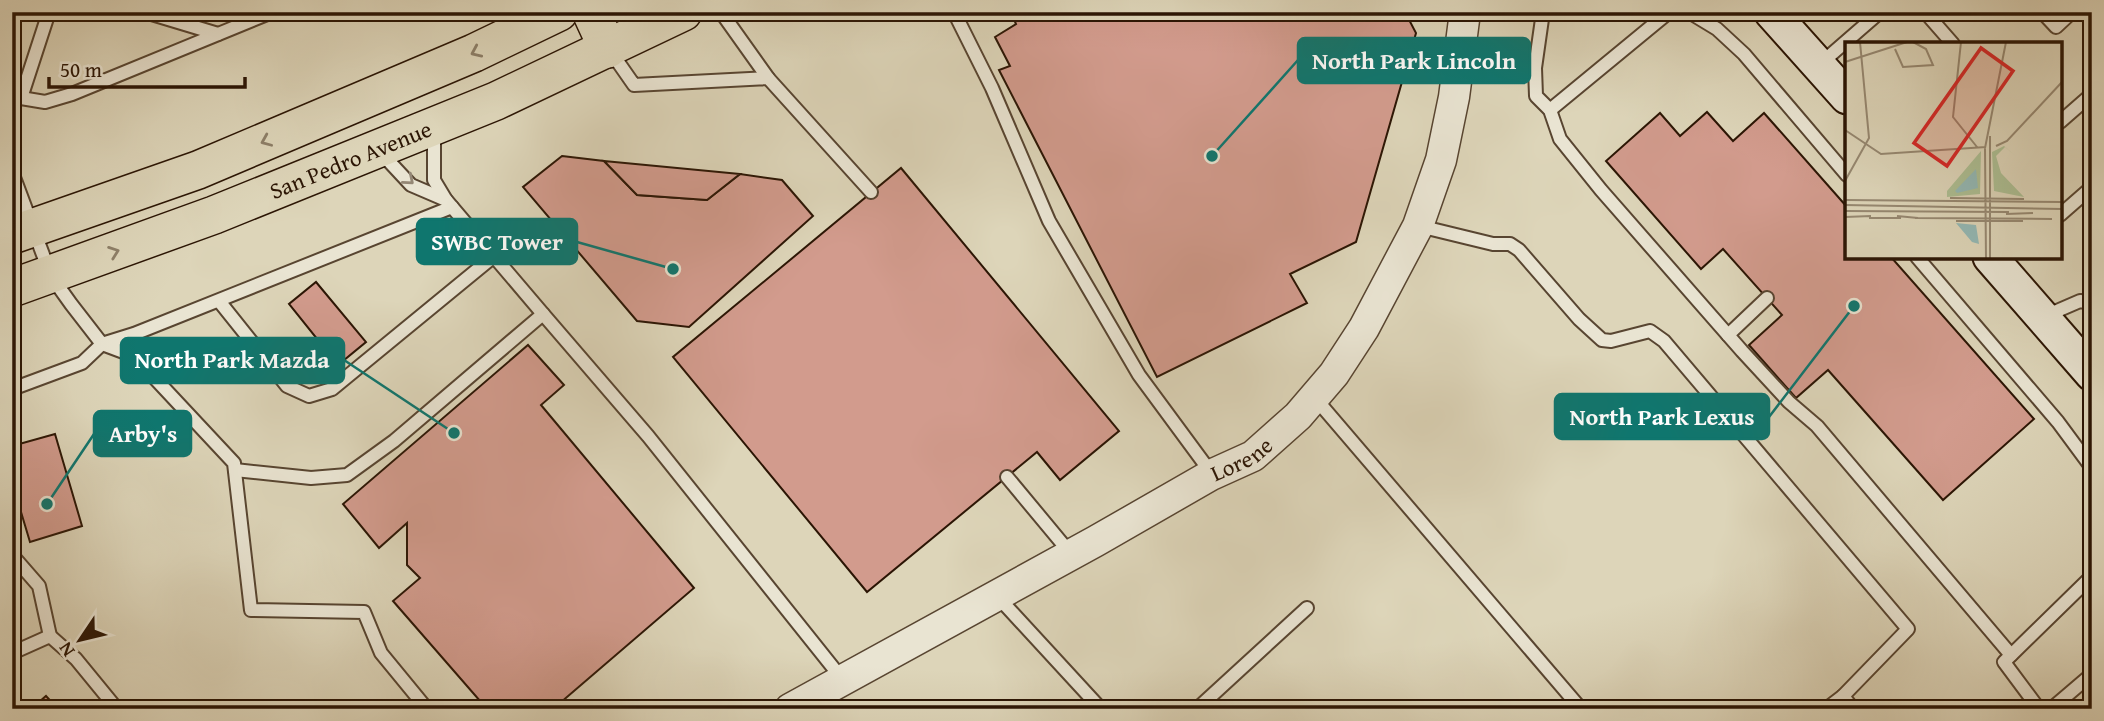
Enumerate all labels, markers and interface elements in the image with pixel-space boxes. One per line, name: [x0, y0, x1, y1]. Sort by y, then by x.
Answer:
callout: North Park Lincoln: [1298, 38, 1530, 83]
inset map: [1845, 42, 2062, 259]
text: North Park Lincoln: [1312, 43, 1516, 78]
one-way arrow: [470, 44, 483, 58]
scale bar: [49, 46, 245, 90]
text: 50 m: [60, 54, 102, 85]
street label: San Pedro Avenue: [264, 112, 436, 207]
one-way arrow: [261, 133, 274, 147]
one-way arrow: [400, 172, 413, 184]
callout: SWBC Tower: [417, 219, 577, 264]
text: SWBC Tower: [431, 224, 563, 259]
one-way arrow: [108, 247, 120, 261]
callout: North Park Mazda: [121, 338, 344, 383]
text: North Park Mazda: [134, 342, 330, 377]
callout: North Park Lexus: [1555, 394, 1769, 439]
text: North Park Lexus: [1569, 399, 1755, 434]
callout: Arby's: [94, 411, 191, 456]
text: Arby's: [109, 416, 177, 451]
street label: Lorene: [1205, 429, 1280, 489]
north arrow: [46, 606, 116, 676]
text: N: [51, 636, 81, 663]

